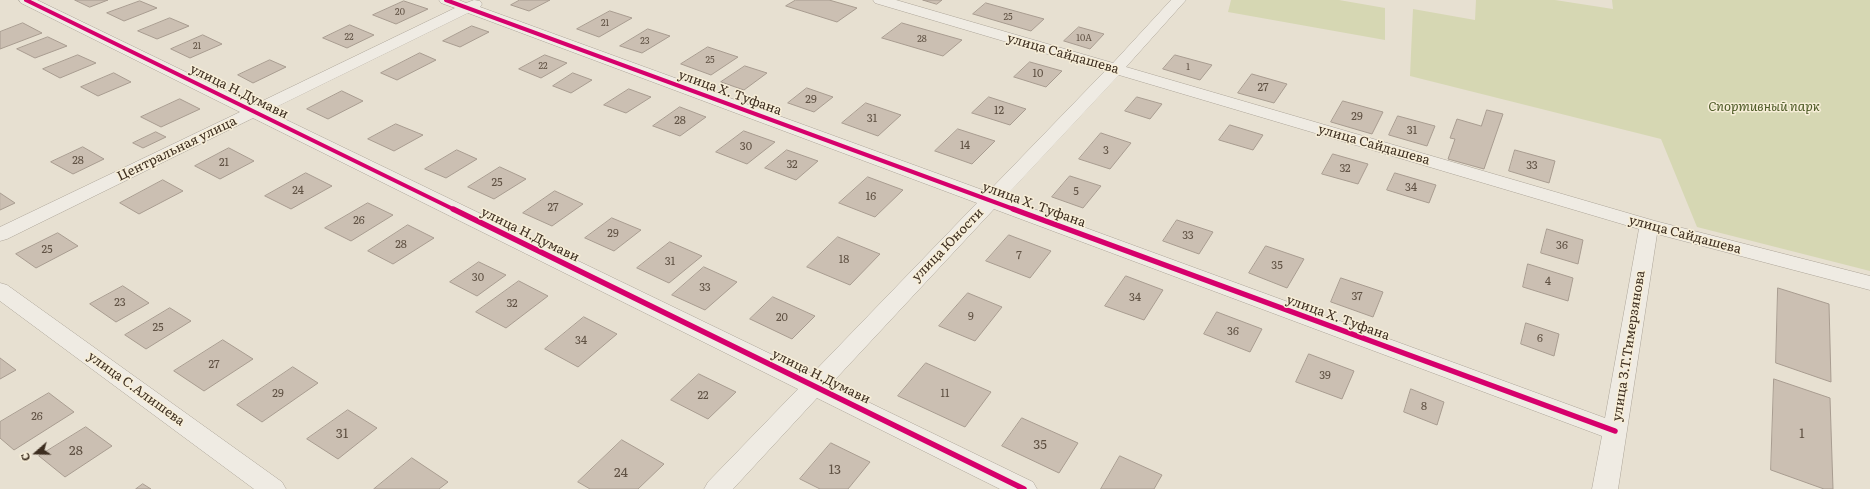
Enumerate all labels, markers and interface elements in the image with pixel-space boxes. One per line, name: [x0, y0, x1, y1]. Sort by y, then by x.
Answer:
house number: 20: [395, 7, 405, 17]
house number: 25: [1003, 12, 1013, 22]
house number: 21: [601, 18, 609, 28]
street label: улица Сайдашева: [1005, 31, 1121, 77]
house number: 22: [344, 32, 354, 42]
house number: 10А: [1076, 33, 1092, 43]
house number: 28: [917, 34, 927, 44]
house number: 23: [640, 36, 650, 46]
house number: 21: [193, 41, 201, 51]
house number: 25: [705, 55, 715, 65]
street label: улица Н.Думави: [187, 61, 291, 123]
house number: 22: [538, 61, 548, 71]
house number: 1: [1186, 62, 1190, 72]
street label: улица Х. Туфана: [676, 67, 784, 119]
house number: 10: [1033, 67, 1043, 81]
house number: 27: [1257, 81, 1269, 95]
house number: 29: [805, 93, 817, 107]
park label: Спортивный парк: [1708, 99, 1820, 115]
house number: 12: [994, 104, 1004, 118]
house number: 29: [1351, 110, 1363, 124]
house number: 31: [867, 112, 877, 126]
street label: Центральная улица: [115, 113, 239, 185]
house number: 28: [674, 114, 686, 128]
street label: улица Сайдашева: [1316, 122, 1432, 168]
house number: 31: [1407, 124, 1417, 138]
house number: 14: [960, 139, 970, 153]
house number: 30: [740, 140, 752, 154]
house number: 3: [1103, 144, 1109, 158]
house number: 28: [72, 154, 84, 168]
house number: 21: [219, 156, 229, 170]
house number: 32: [786, 158, 798, 172]
house number: 33: [1526, 159, 1538, 173]
house number: 32: [1339, 162, 1351, 176]
house number: 25: [491, 176, 503, 190]
street label: улица Х. Туфана: [980, 179, 1088, 231]
house number: 34: [1405, 181, 1417, 195]
house number: 24: [292, 184, 304, 198]
house number: 5: [1073, 185, 1079, 199]
house number: 16: [866, 190, 876, 204]
house number: 27: [547, 201, 559, 215]
street label: улица Н.Думави: [478, 204, 582, 266]
street label: улица Юности: [909, 205, 987, 285]
street label: улица Сайдашева: [1627, 212, 1743, 258]
house number: 26: [353, 214, 365, 228]
house number: 29: [607, 227, 619, 241]
house number: 33: [1182, 229, 1194, 243]
house number: 28: [395, 238, 407, 252]
house number: 36: [1556, 239, 1568, 253]
house number: 25: [41, 243, 53, 257]
house number: 7: [1016, 249, 1022, 263]
house number: 18: [839, 253, 849, 267]
house number: 31: [665, 255, 675, 269]
house number: 35: [1271, 259, 1283, 273]
street label: улица З.Т.Тимерзянова: [1609, 270, 1649, 422]
house number: 30: [472, 271, 484, 285]
house number: 4: [1545, 275, 1551, 289]
house number: 33: [699, 281, 711, 295]
house number: 37: [1351, 290, 1363, 304]
house number: 34: [1129, 291, 1141, 305]
street label: улица Х. Туфана: [1284, 292, 1392, 344]
house number: 23: [114, 296, 126, 310]
house number: 32: [506, 297, 518, 311]
house number: 9: [968, 310, 974, 324]
house number: 20: [776, 311, 788, 325]
house number: 25: [152, 321, 164, 335]
house number: 36: [1227, 325, 1239, 339]
house number: 6: [1537, 332, 1543, 346]
house number: 34: [575, 334, 587, 348]
street label: улица Н.Думави: [769, 346, 873, 408]
street label: улица С.Алишева: [85, 349, 187, 429]
house number: 27: [208, 358, 220, 372]
house number: 39: [1319, 369, 1331, 383]
house number: 29: [272, 387, 284, 401]
house number: 11: [941, 387, 949, 401]
house number: 22: [697, 389, 709, 403]
house number: 8: [1421, 400, 1427, 414]
house number: 26: [31, 410, 43, 424]
house number: 31: [336, 426, 348, 442]
house number: 1: [1799, 426, 1805, 442]
north arrow: [16, 433, 56, 473]
house number: 35: [1033, 437, 1047, 453]
house number: 28: [69, 443, 83, 459]
text: С: [16, 451, 34, 464]
house number: 13: [829, 462, 841, 478]
house number: 24: [614, 465, 628, 481]

